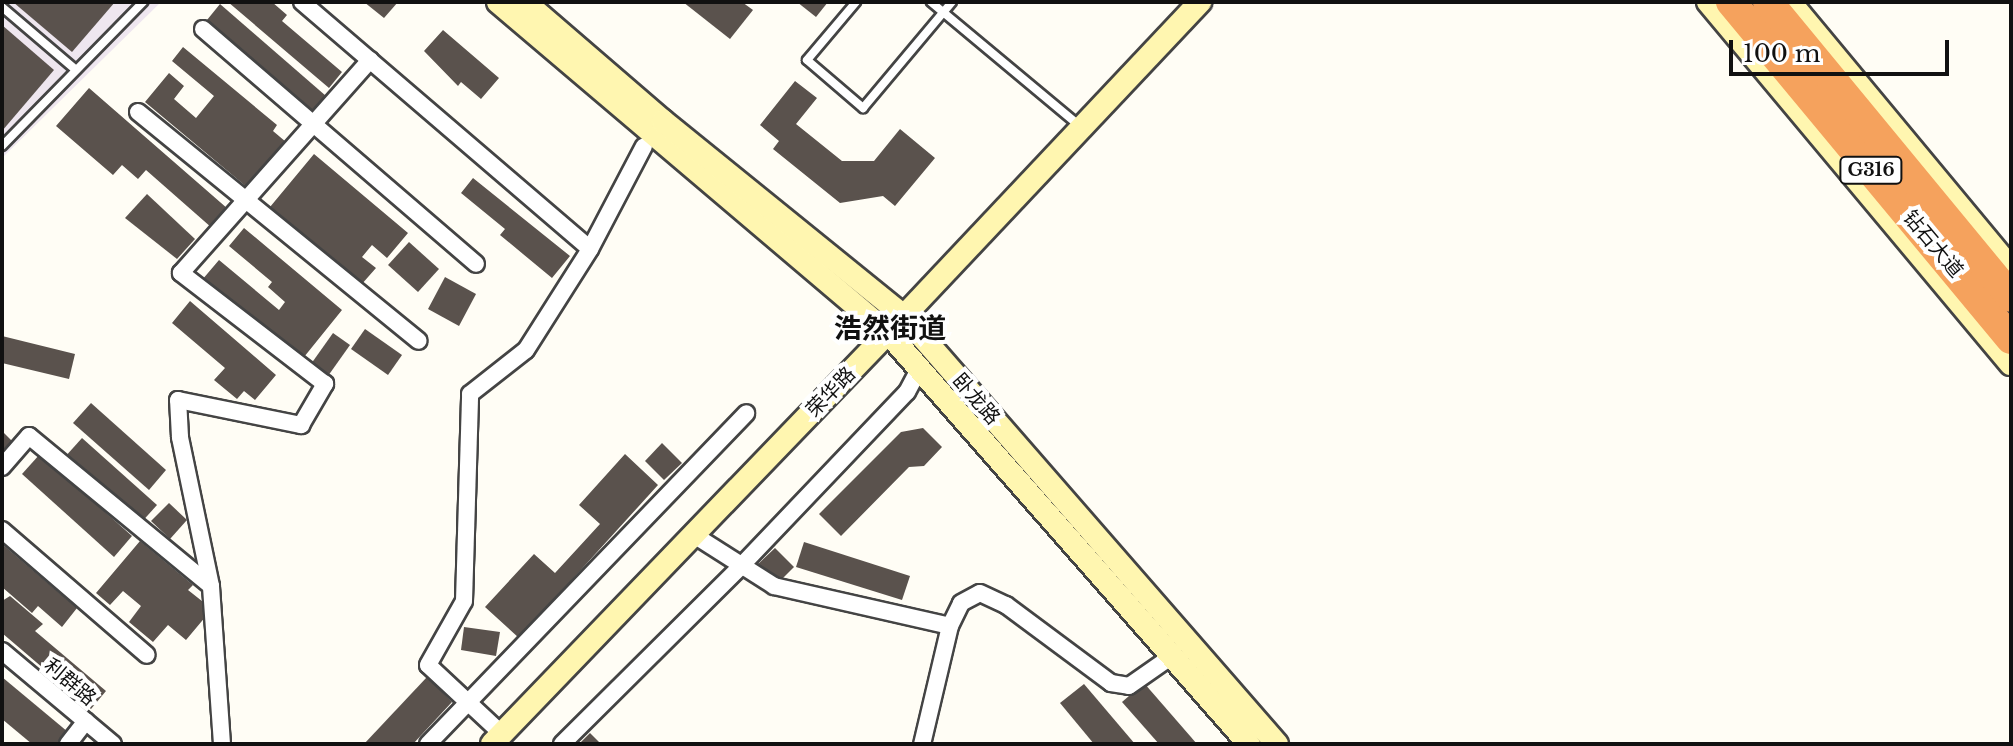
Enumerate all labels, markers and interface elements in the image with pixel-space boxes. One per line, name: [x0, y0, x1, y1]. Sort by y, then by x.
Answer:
scale bar: [1733, 24, 1953, 74]
text: 100 m: [1743, 39, 1821, 68]
road number: G316: [1839, 156, 1903, 184]
street label: 钻石大道: [1898, 206, 1968, 282]
district label: 浩然街道: [834, 312, 946, 346]
street label: 荣华路: [802, 362, 860, 422]
street label: 卧龙路: [947, 368, 1005, 430]
street label: 利群路: [39, 654, 101, 710]

